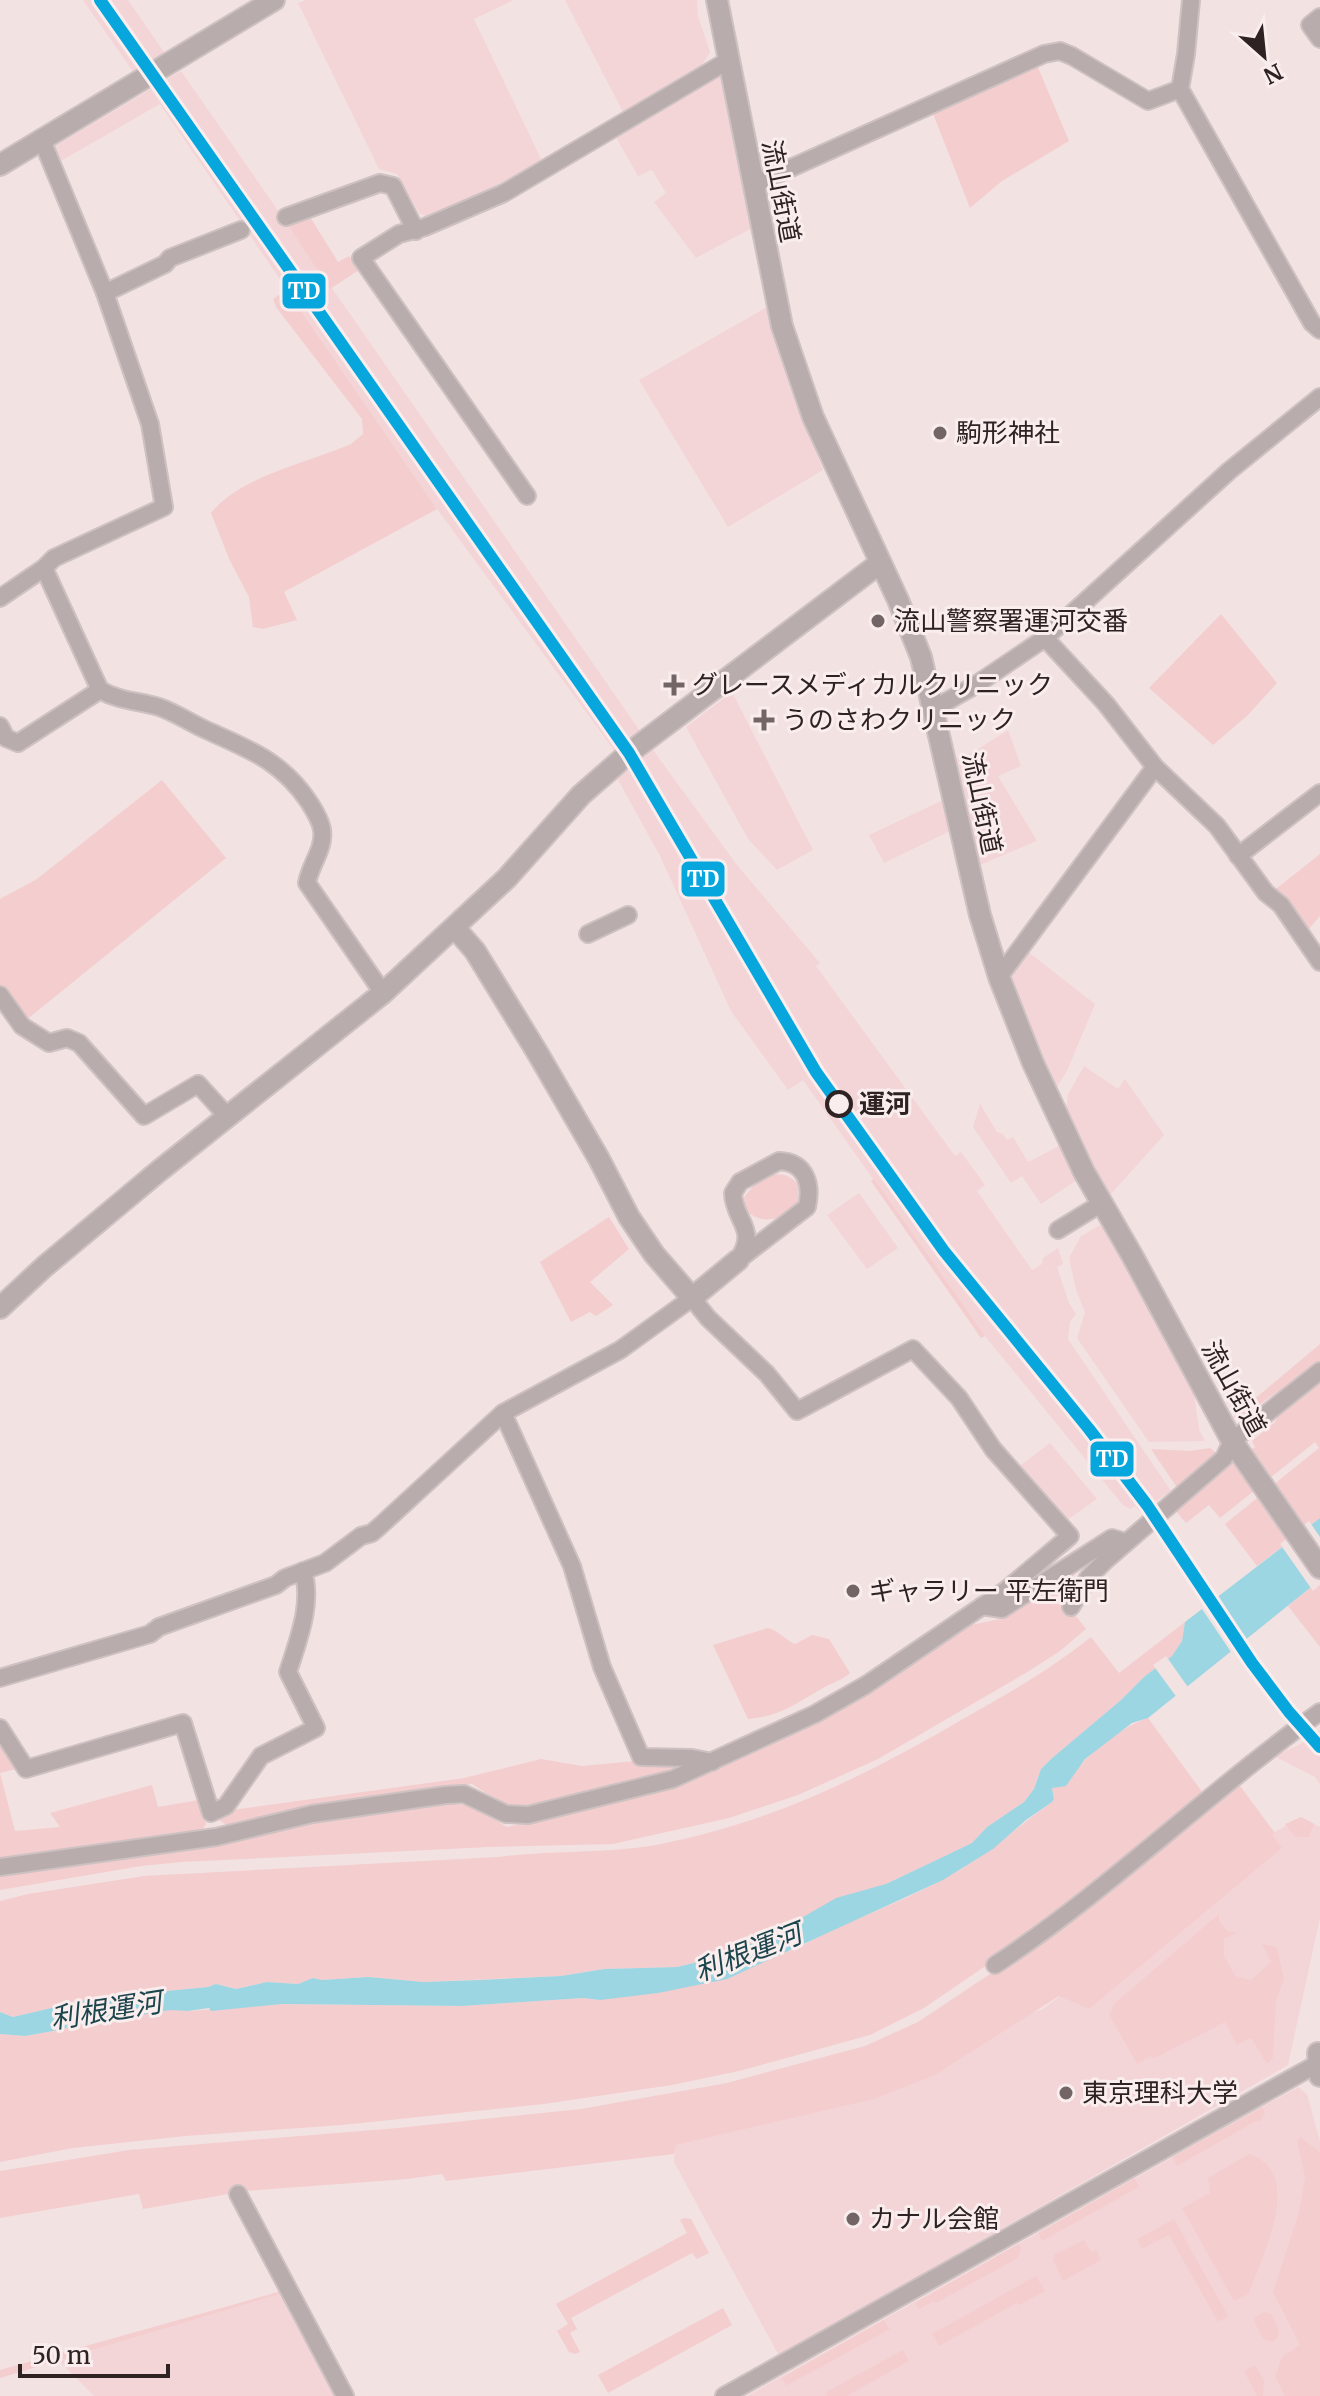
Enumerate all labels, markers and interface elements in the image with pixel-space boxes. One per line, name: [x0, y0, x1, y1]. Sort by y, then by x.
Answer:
north arrow: [1224, 16, 1304, 96]
text: N: [1258, 57, 1287, 91]
street label: 流山街道: [755, 137, 808, 245]
line badge: TD: [281, 272, 327, 310]
text: TD: [288, 277, 320, 305]
place label: 駒形神社: [956, 416, 1060, 449]
marker: 駒形神社: [931, 424, 949, 442]
place label: 流山警察署運河交番: [894, 604, 1128, 637]
marker: 流山警察署運河交番: [869, 612, 887, 630]
place label: グレースメディカルクリニック: [692, 668, 1053, 701]
marker: グレースメディカルクリニック: [663, 674, 685, 696]
place label: うのさわクリニック: [782, 703, 1016, 736]
marker: うのさわクリニック: [753, 709, 775, 731]
street label: 流山街道: [956, 749, 1009, 857]
line badge: TD: [680, 860, 726, 898]
text: TD: [687, 865, 719, 893]
place label: 運河: [859, 1087, 911, 1120]
marker: 運河: [826, 1091, 852, 1117]
street label: 流山街道: [1195, 1334, 1274, 1441]
line badge: TD: [1089, 1440, 1135, 1478]
text: TD: [1096, 1445, 1128, 1473]
place label: ギャラリー 平左衛門: [869, 1574, 1109, 1607]
marker: ギャラリー 平左衛門: [844, 1582, 862, 1600]
water label: 利根運河: [689, 1913, 811, 1989]
water label: 利根運河: [48, 1983, 169, 2037]
place label: 東京理科大学: [1082, 2076, 1238, 2109]
marker: 東京理科大学: [1057, 2084, 1075, 2102]
place label: カナル会館: [869, 2202, 999, 2235]
marker: カナル会館: [844, 2210, 862, 2228]
scale bar: [20, 2328, 168, 2378]
text: 50 m: [32, 2340, 91, 2371]

